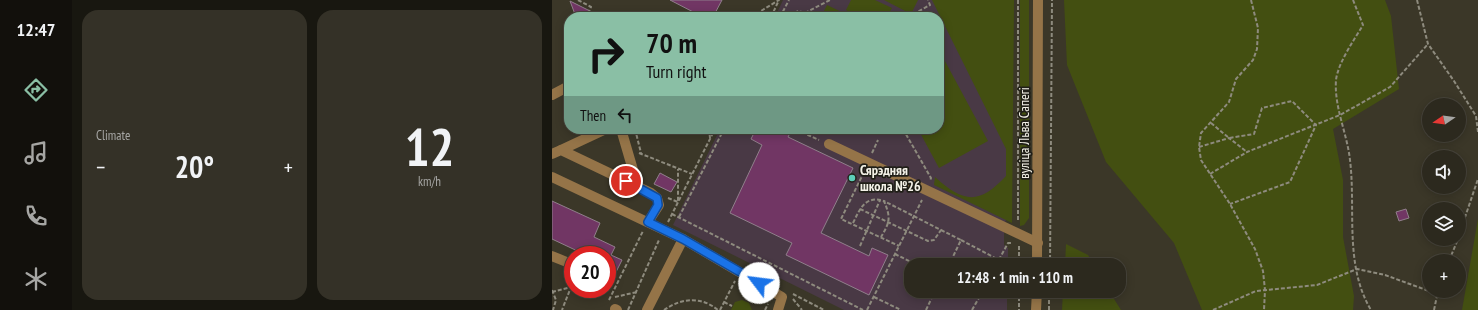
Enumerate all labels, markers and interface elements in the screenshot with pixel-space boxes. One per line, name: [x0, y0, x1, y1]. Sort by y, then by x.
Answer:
text: 12:47: [17, 18, 55, 41]
text: 70 m: [646, 24, 697, 61]
icon: right: [580, 28, 632, 80]
text: Turn right: [646, 60, 706, 83]
icon: directions: [22, 76, 50, 104]
street label: вуліца Льва Сапегі: [1015, 87, 1033, 179]
north arrow: [1422, 98, 1466, 142]
map controls: [1422, 98, 1466, 298]
icon: left: [614, 104, 636, 126]
text: Then: [580, 106, 606, 125]
text: 12: [405, 113, 454, 180]
text: Climate: [96, 127, 130, 144]
icon: music: [22, 139, 50, 167]
text: 20°: [175, 147, 214, 186]
button: sound: [1422, 150, 1466, 194]
text: −: [96, 153, 105, 181]
text: +: [284, 153, 293, 181]
place label: Сярэдняя школа №26: [860, 161, 921, 195]
pin: [609, 164, 643, 198]
icon: arrive: [615, 170, 637, 192]
text: km/h: [418, 173, 441, 190]
marker: Сярэдняя школа №26: [847, 173, 857, 183]
icon: phone: [22, 202, 50, 230]
button: layers: [1422, 202, 1466, 246]
speed limit sign: 20: [564, 246, 616, 298]
button: +: [1422, 254, 1466, 298]
position arrow: [738, 262, 780, 304]
icon: climate: [22, 265, 50, 293]
text: 12:48 · 1 min · 110 m: [957, 268, 1073, 287]

